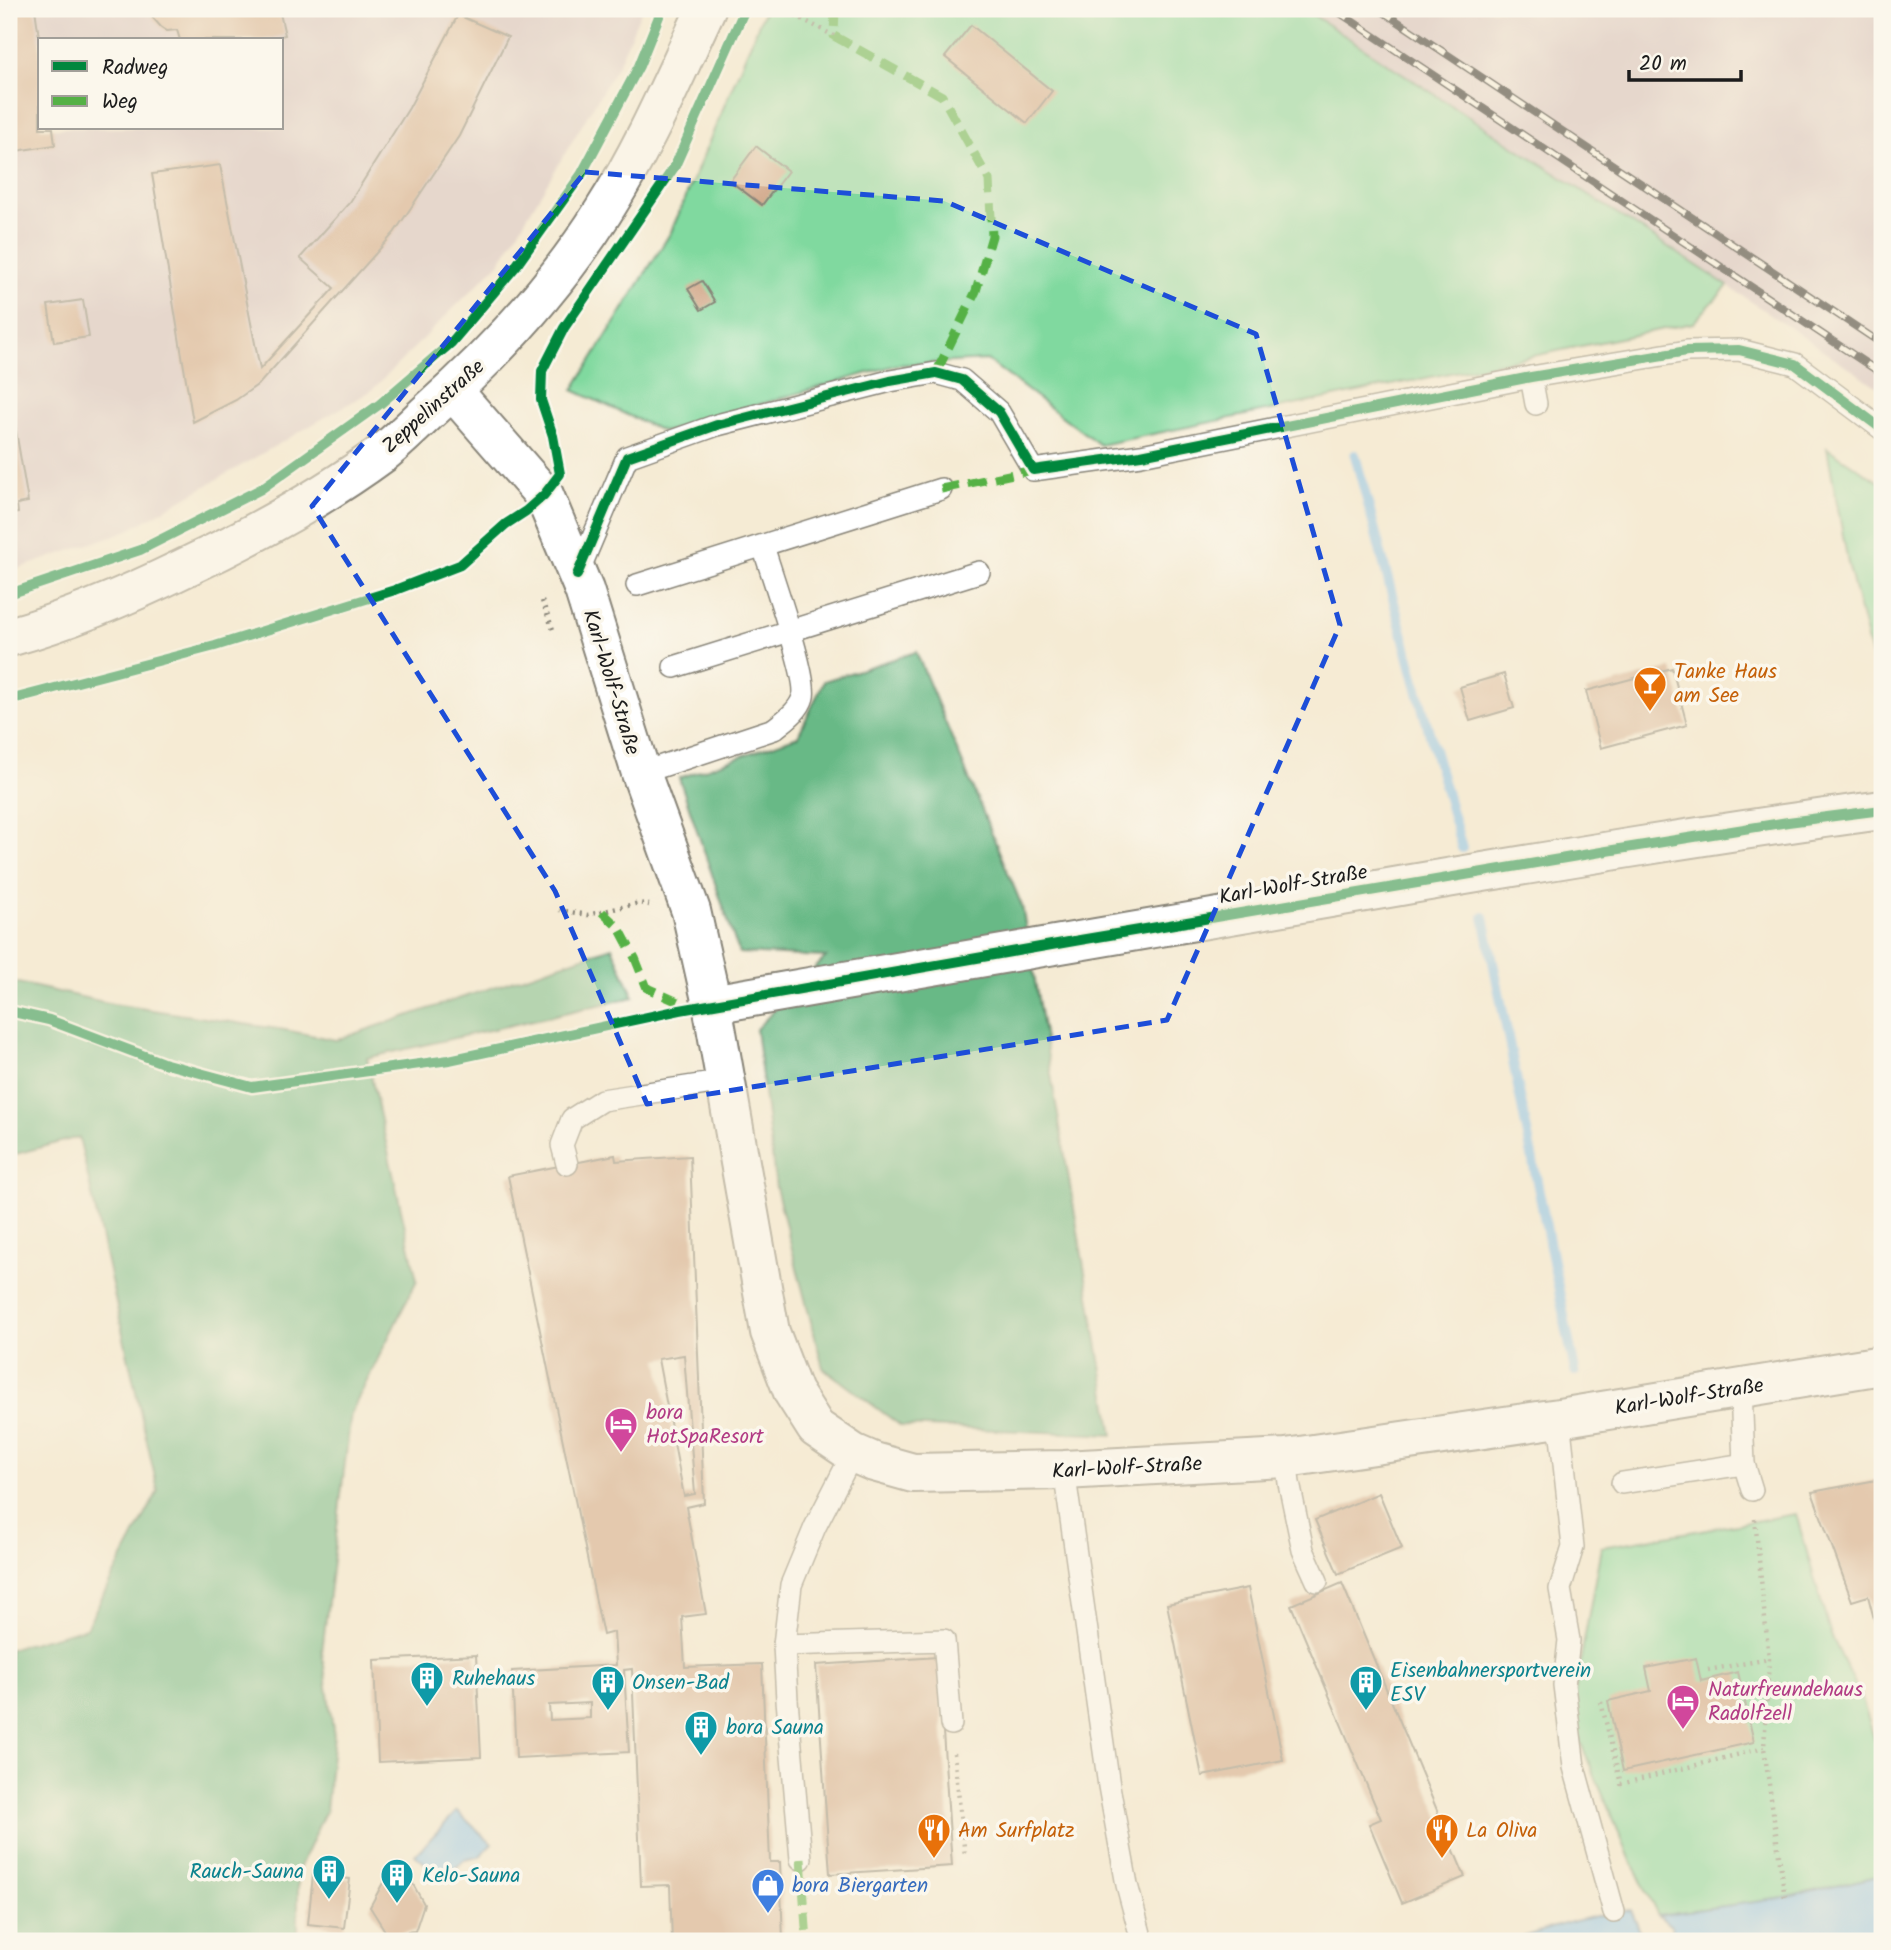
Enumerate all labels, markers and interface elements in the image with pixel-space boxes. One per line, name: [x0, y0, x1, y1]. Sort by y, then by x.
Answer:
legend: [38, 38, 284, 130]
scale bar: [1629, 38, 1741, 82]
text: 20 m: [1639, 48, 1687, 81]
text: Radweg: [102, 52, 168, 85]
text: Weg: [102, 86, 138, 119]
street label: Zeppelinstraße: [375, 351, 493, 463]
street label: Karl-Wolf-Straße: [573, 606, 648, 760]
place label: Tanke Haus am See: [1674, 656, 1777, 713]
bar icon: Tanke Haus am See: [1631, 664, 1669, 713]
street label: Karl-Wolf-Straße: [1216, 856, 1371, 915]
street label: Karl-Wolf-Straße: [1612, 1369, 1767, 1426]
place label: bora HotSpaResort: [646, 1397, 765, 1454]
hotel icon: bora HotSpaResort: [602, 1405, 640, 1454]
street label: Karl-Wolf-Straße: [1051, 1448, 1204, 1489]
place label: Eisenbahnersportverein ESV: [1390, 1655, 1591, 1712]
building icon: Ruhehaus: [408, 1659, 446, 1708]
place label: Ruhehaus: [452, 1663, 535, 1696]
building icon: Onsen-Bad: [589, 1663, 627, 1712]
building icon: Eisenbahnersportverein ESV: [1347, 1663, 1385, 1712]
place label: Onsen-Bad: [632, 1667, 730, 1700]
place label: Naturfreundehaus Radolfzell: [1708, 1674, 1863, 1731]
hotel icon: Naturfreundehaus Radolfzell: [1664, 1682, 1702, 1731]
building icon: bora Sauna: [682, 1708, 720, 1757]
place label: bora Sauna: [726, 1712, 824, 1745]
restaurant icon: Am Surfplatz: [915, 1811, 953, 1860]
restaurant icon: La Oliva: [1423, 1811, 1461, 1860]
place label: Am Surfplatz: [958, 1815, 1074, 1848]
place label: La Oliva: [1466, 1815, 1537, 1848]
building icon: Rauch-Sauna: [310, 1852, 348, 1901]
place label: Rauch-Sauna: [189, 1856, 304, 1889]
building icon: Kelo-Sauna: [378, 1856, 416, 1905]
place label: Kelo-Sauna: [422, 1860, 520, 1893]
shop icon: bora Biergarten: [749, 1866, 787, 1915]
place label: bora Biergarten: [792, 1870, 928, 1903]

